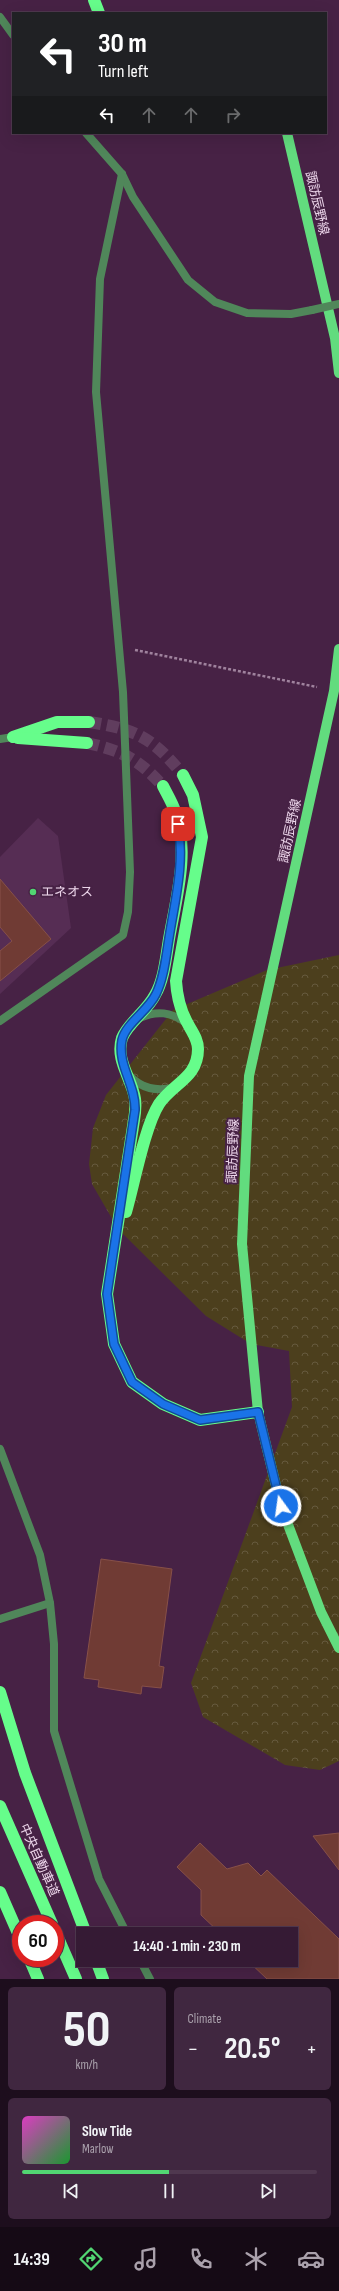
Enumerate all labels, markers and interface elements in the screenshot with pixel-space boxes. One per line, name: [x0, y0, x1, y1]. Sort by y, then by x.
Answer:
text: 30 m: [98, 27, 147, 60]
icon: left: [32, 28, 84, 80]
text: Turn left: [98, 61, 149, 82]
icon: left: [96, 104, 118, 126]
icon: ahead: [138, 104, 160, 126]
icon: ahead: [180, 104, 202, 126]
icon: right: [222, 104, 244, 126]
street label: 諏訪辰野線: [302, 170, 332, 236]
street label: 諏訪辰野線: [275, 798, 305, 864]
pin: [161, 807, 195, 841]
icon: arrive: [167, 813, 189, 835]
place label: エネオス: [41, 884, 93, 900]
marker: エネオス: [28, 887, 38, 897]
street label: 諏訪辰野線: [224, 1118, 242, 1184]
position arrow: [260, 1485, 302, 1527]
street label: 中央自動車道: [16, 1821, 62, 1899]
speed limit sign: 60: [12, 1915, 64, 1967]
text: 14:40 · 1 min · 230 m: [133, 1937, 241, 1956]
text: 50: [63, 1999, 111, 2062]
text: Climate: [188, 2011, 221, 2027]
text: 20.5°: [224, 2031, 280, 2067]
text: −: [188, 2036, 198, 2063]
text: +: [306, 2036, 317, 2063]
text: km/h: [76, 2057, 98, 2073]
text: Slow Tide: [82, 2122, 132, 2141]
text: Marlow: [82, 2141, 114, 2157]
icon: previous: [60, 2180, 82, 2202]
icon: pause: [158, 2180, 180, 2202]
icon: next: [257, 2180, 279, 2202]
icon: directions: [77, 2245, 105, 2273]
icon: music: [132, 2245, 160, 2273]
icon: phone: [187, 2245, 215, 2273]
icon: climate: [242, 2245, 270, 2273]
icon: car: [297, 2245, 325, 2273]
text: 14:39: [14, 2249, 50, 2270]

